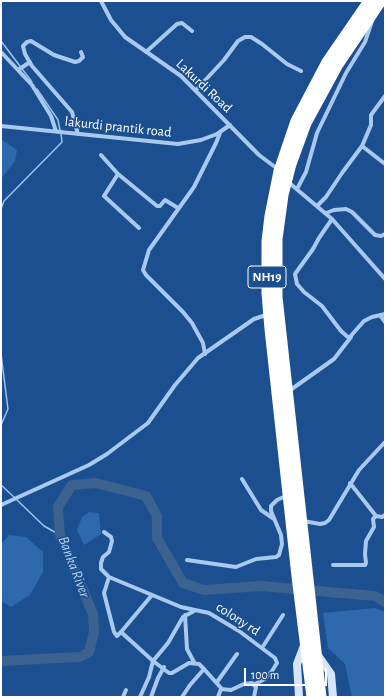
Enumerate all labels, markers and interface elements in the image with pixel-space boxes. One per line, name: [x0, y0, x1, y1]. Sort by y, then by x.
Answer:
street label: Lakurdi Road: [172, 56, 236, 116]
street label: lakurdi prantik road: [64, 113, 172, 141]
road number: NH19: [248, 266, 286, 288]
water label: Banka River: [54, 534, 94, 600]
street label: colony rd: [213, 598, 263, 640]
scale bar: [246, 660, 329, 686]
text: 100 m: [251, 669, 279, 681]

